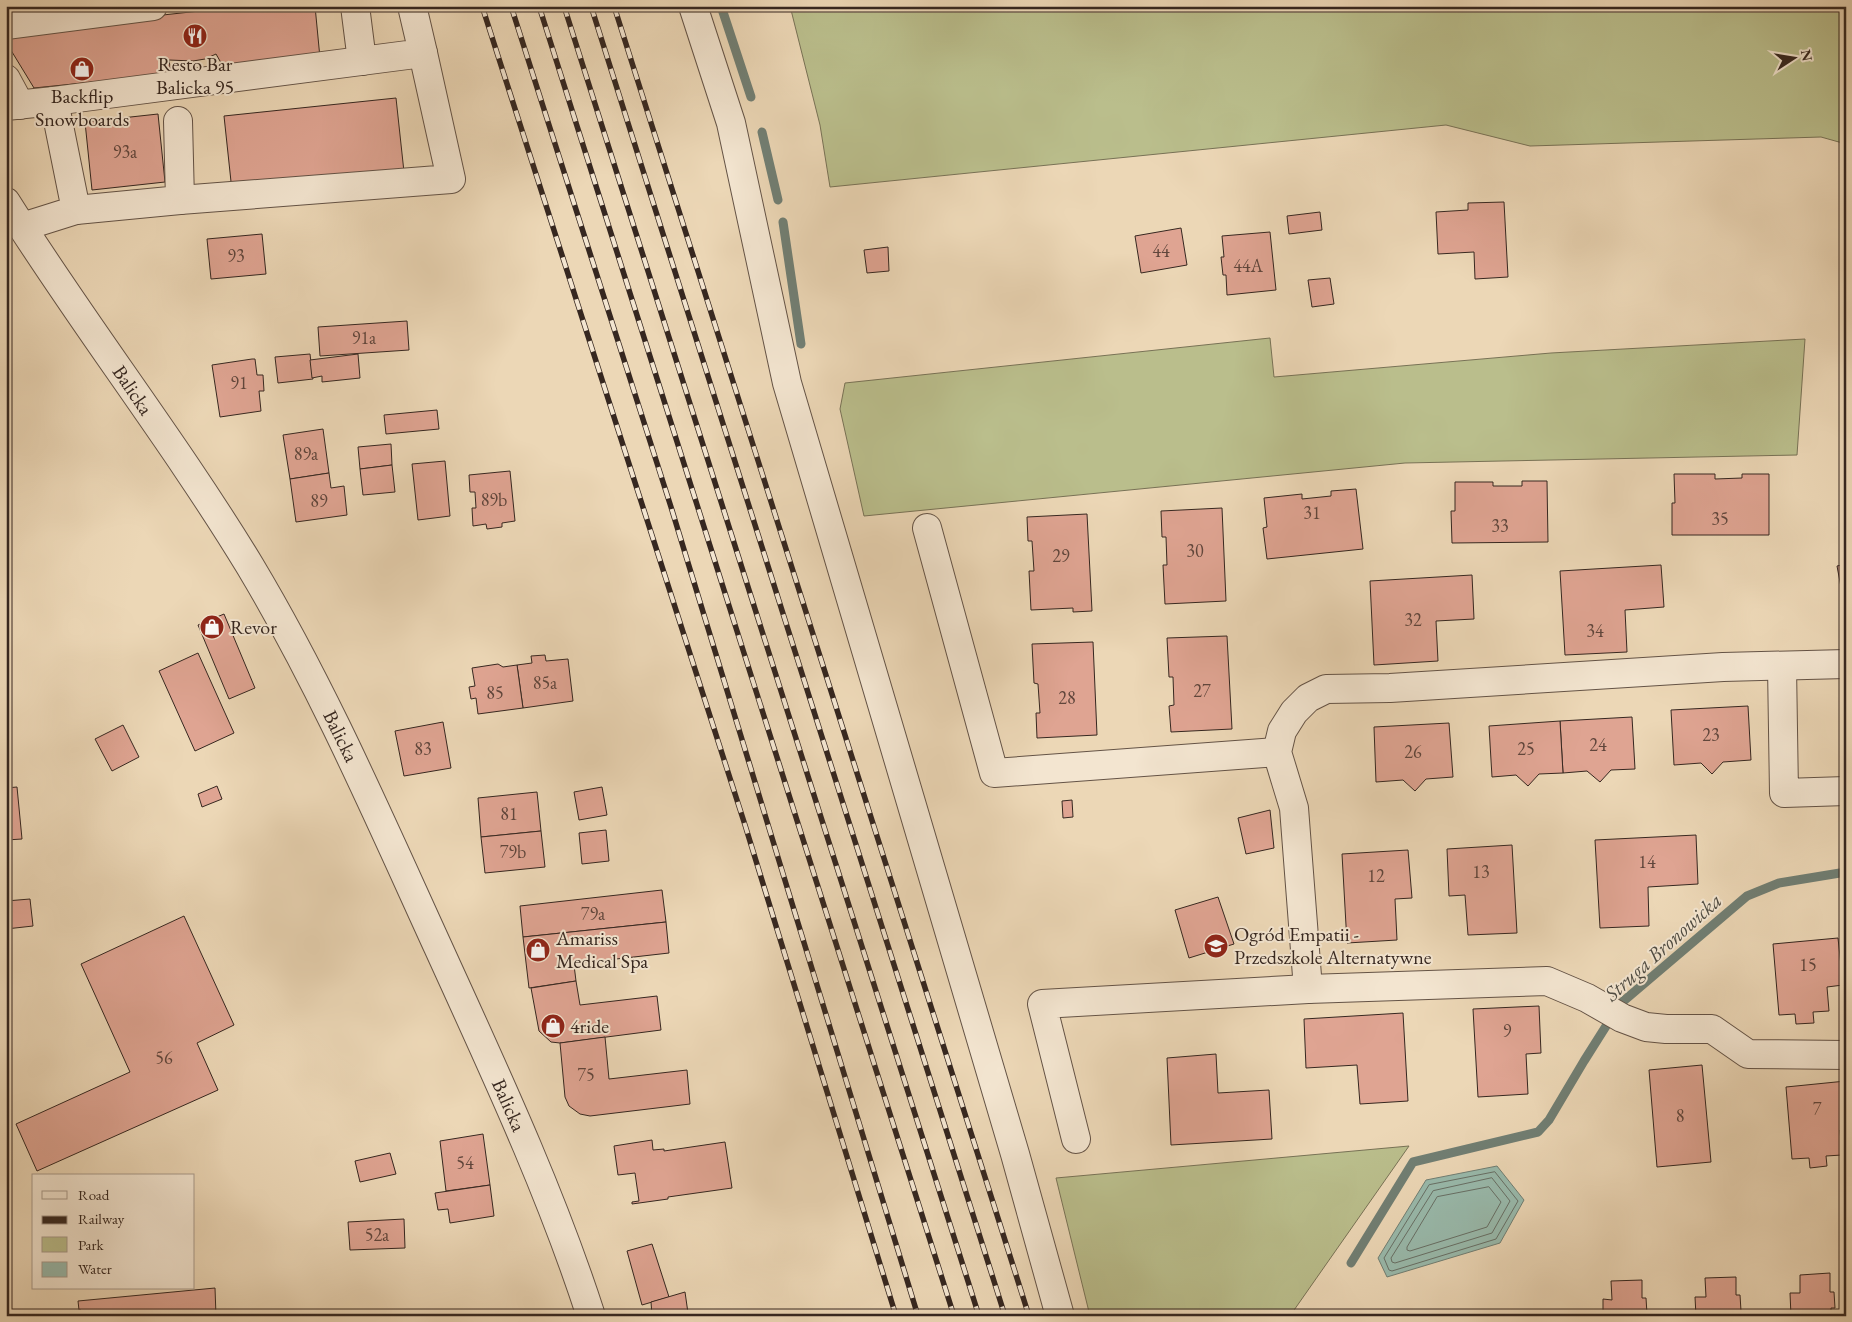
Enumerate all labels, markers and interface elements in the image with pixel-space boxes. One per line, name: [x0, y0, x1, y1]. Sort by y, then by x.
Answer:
restaurant icon: Resto Bar Balicka 95: [182, 23, 208, 49]
north arrow: [1770, 32, 1820, 82]
text: N: [1797, 48, 1817, 63]
place label: Resto Bar Balicka 95: [156, 51, 234, 100]
shop icon: Backflip Snowboards: [69, 56, 95, 82]
place label: Backflip Snowboards: [35, 83, 129, 132]
house number: 93a: [113, 140, 138, 163]
house number: 44: [1152, 239, 1170, 262]
house number: 93: [227, 244, 245, 267]
house number: 44A: [1233, 254, 1263, 277]
house number: 91a: [352, 326, 377, 349]
street label: Balicka: [107, 360, 159, 420]
house number: 91: [230, 371, 248, 394]
house number: 89a: [294, 442, 319, 465]
house number: 89b: [481, 488, 507, 511]
house number: 89: [310, 489, 328, 512]
house number: 31: [1303, 501, 1321, 524]
house number: 35: [1711, 507, 1729, 530]
house number: 33: [1491, 514, 1509, 537]
house number: 30: [1186, 539, 1204, 562]
house number: 29: [1052, 544, 1070, 567]
house number: 32: [1404, 608, 1422, 631]
shop icon: Revor: [199, 614, 225, 640]
place label: Revor: [230, 614, 277, 640]
house number: 34: [1586, 619, 1604, 642]
house number: 85a: [533, 671, 558, 694]
house number: 27: [1193, 679, 1211, 702]
house number: 85: [486, 681, 504, 704]
house number: 28: [1058, 686, 1076, 709]
street label: Balicka: [317, 706, 365, 766]
house number: 23: [1702, 723, 1720, 746]
house number: 24: [1589, 733, 1607, 756]
house number: 83: [414, 737, 432, 760]
house number: 25: [1517, 737, 1535, 760]
house number: 26: [1404, 740, 1422, 763]
house number: 81: [500, 802, 518, 825]
house number: 79b: [500, 840, 526, 863]
house number: 14: [1638, 850, 1656, 873]
house number: 13: [1472, 860, 1490, 883]
house number: 12: [1367, 864, 1385, 887]
water label: Struga Bronowicka: [1597, 887, 1727, 1007]
house number: 79a: [581, 902, 606, 925]
place label: Ogród Empatii - Przedszkole Alternatywne: [1234, 921, 1432, 970]
place label: Amariss Medical Spa: [555, 925, 648, 974]
school or university icon: Ogród Empatii - Przedszkole Alternatywne: [1203, 933, 1229, 959]
shop icon: Amariss Medical Spa: [525, 937, 551, 963]
house number: 15: [1799, 953, 1817, 976]
shop icon: 4ride: [540, 1013, 566, 1039]
place label: 4ride: [570, 1013, 609, 1039]
house number: 9: [1503, 1019, 1512, 1042]
house number: 56: [155, 1046, 173, 1069]
house number: 75: [577, 1063, 595, 1086]
street label: Balicka: [486, 1075, 532, 1135]
house number: 7: [1813, 1097, 1822, 1120]
house number: 8: [1676, 1104, 1684, 1127]
house number: 54: [456, 1151, 474, 1174]
legend: [32, 1174, 195, 1290]
text: Road: [78, 1185, 110, 1204]
text: Railway: [78, 1209, 125, 1228]
house number: 52a: [365, 1223, 390, 1246]
text: Park: [78, 1235, 105, 1254]
text: Water: [78, 1259, 112, 1278]

